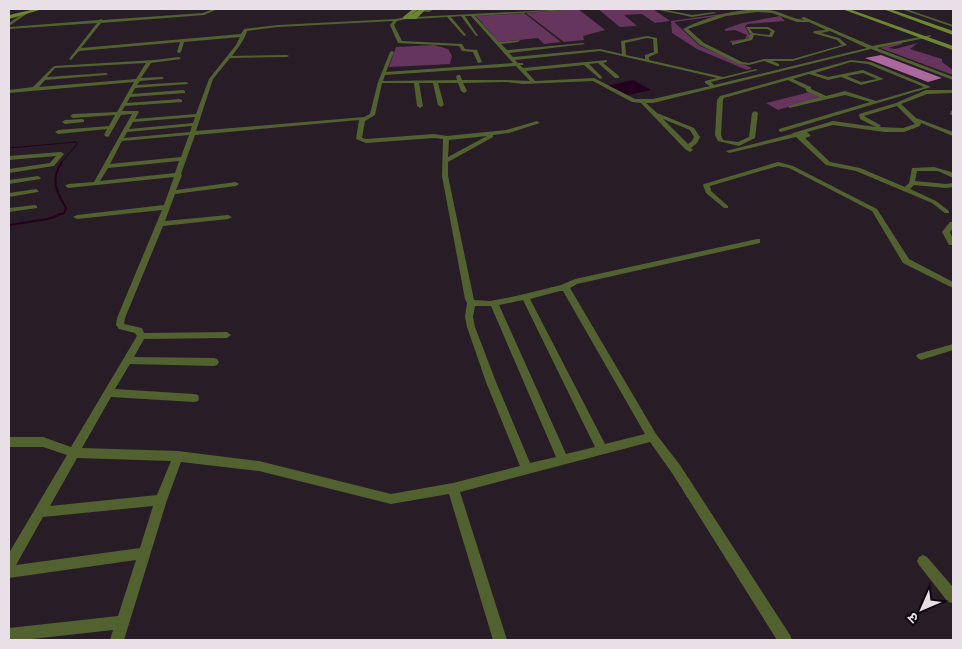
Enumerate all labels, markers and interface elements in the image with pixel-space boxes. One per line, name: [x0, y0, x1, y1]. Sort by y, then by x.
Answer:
north arrow: [897, 584, 947, 634]
text: उ: [903, 608, 922, 627]

